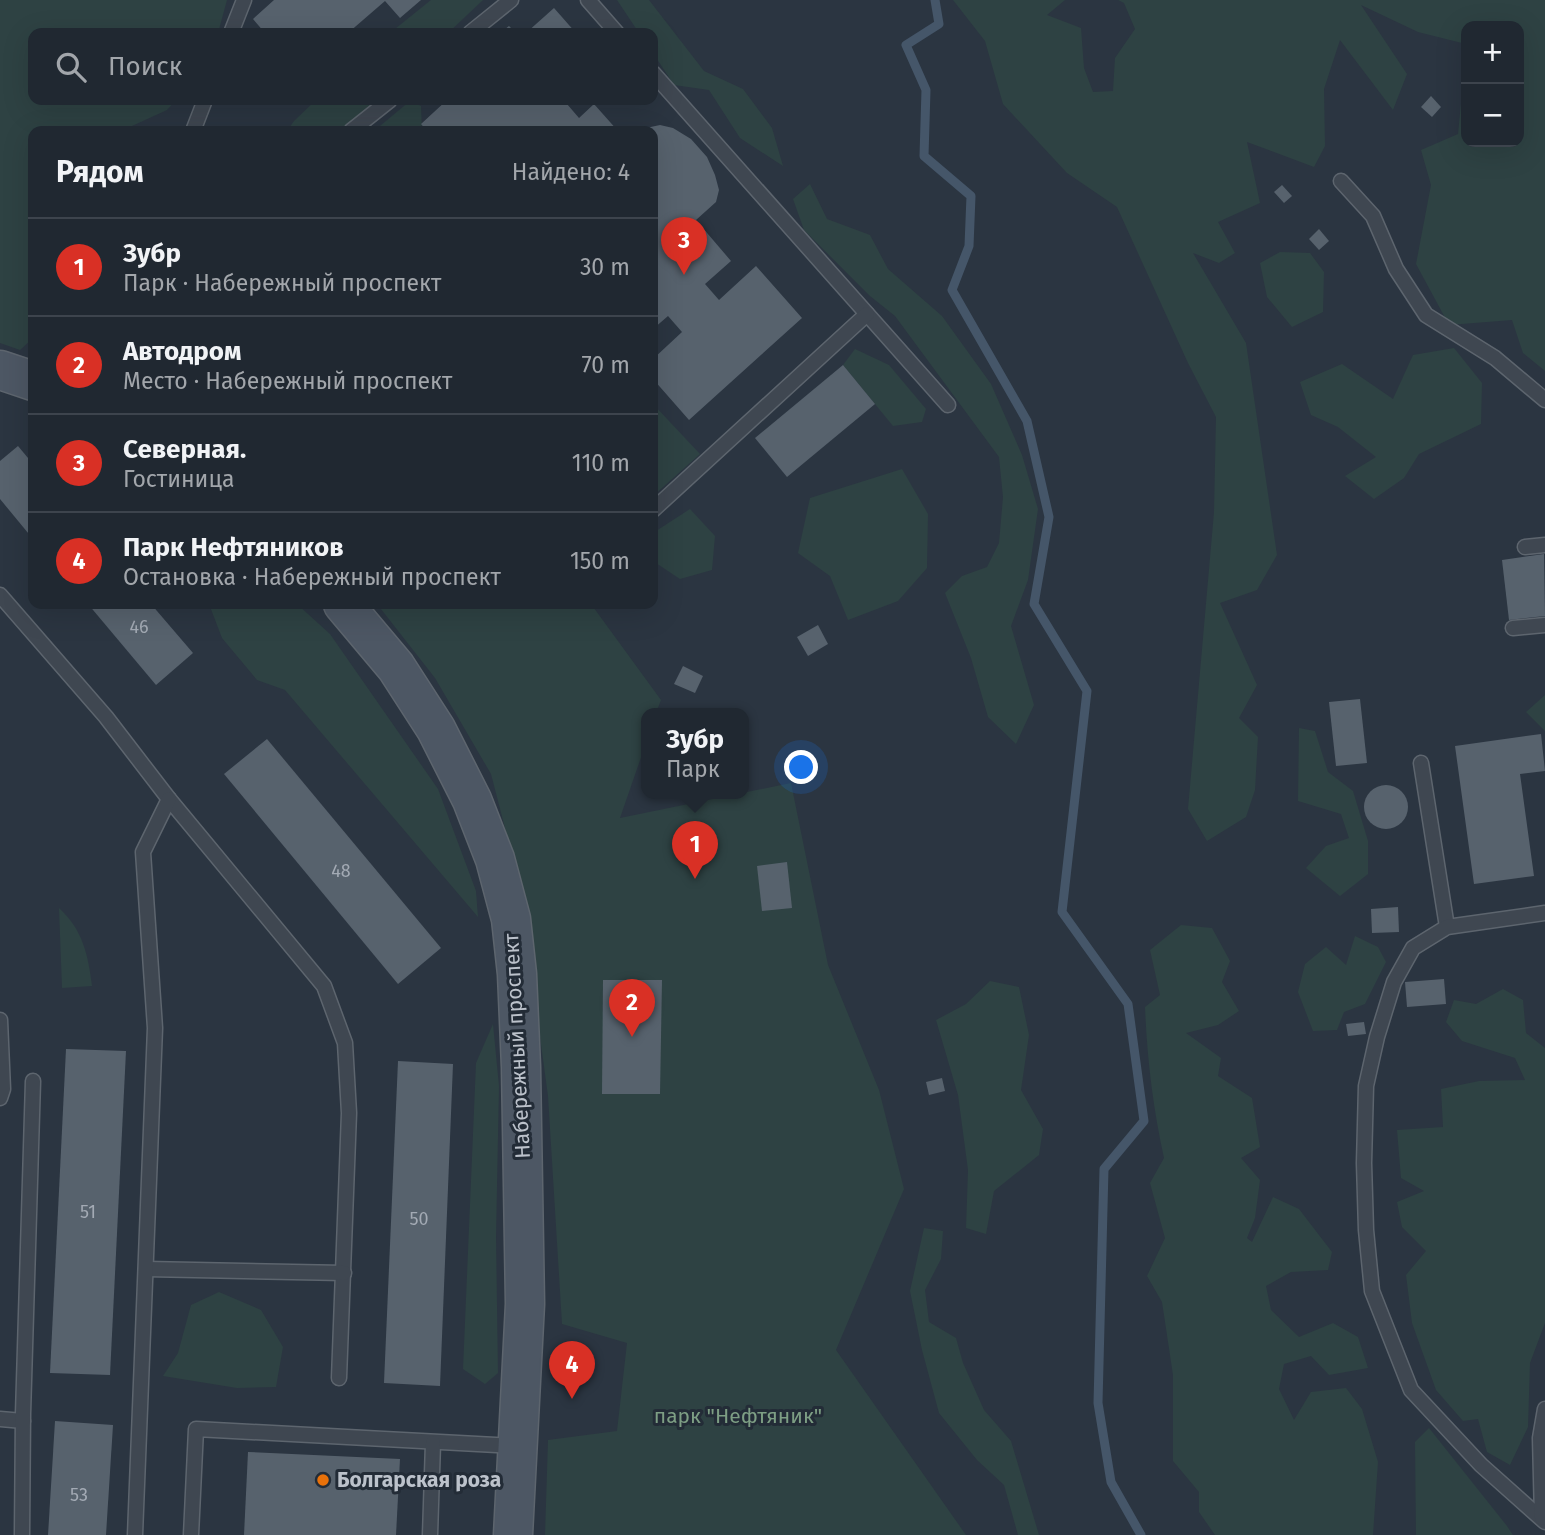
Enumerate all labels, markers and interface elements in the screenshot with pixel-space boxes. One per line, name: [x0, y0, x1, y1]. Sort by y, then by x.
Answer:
map controls: [1461, 21, 1524, 147]
button: +: [1461, 21, 1524, 84]
search box: [28, 28, 658, 105]
icon: search: [52, 48, 90, 86]
text: Поиск: [108, 51, 182, 82]
button: −: [1461, 84, 1524, 147]
text: Рядом: [56, 154, 144, 190]
text: Найдено: 4: [512, 158, 630, 186]
pin: 3: [661, 217, 707, 275]
text: Зубр: [123, 238, 181, 269]
text: 1: [74, 253, 84, 281]
text: 30 m: [580, 253, 630, 281]
text: Парк · Набережный проспект: [123, 269, 441, 297]
text: Автодром: [123, 336, 241, 367]
text: 2: [73, 351, 85, 379]
text: 70 m: [581, 351, 630, 379]
text: Место · Набережный проспект: [123, 367, 452, 395]
text: Северная.: [123, 434, 246, 465]
text: 3: [73, 449, 85, 477]
text: 110 m: [572, 449, 630, 477]
text: Гостиница: [123, 465, 234, 493]
text: Парк Нефтяников: [123, 532, 344, 563]
text: 4: [73, 547, 86, 575]
text: 150 m: [570, 547, 630, 575]
text: Остановка · Набережный проспект: [123, 563, 501, 591]
house number: 46: [129, 616, 149, 638]
popup: [641, 708, 749, 799]
text: Зубр: [666, 724, 724, 755]
your location: [784, 750, 818, 784]
text: Парк: [666, 755, 720, 783]
pin: 1: [672, 821, 718, 879]
house number: 48: [331, 860, 351, 882]
street label: Набережный проспект: [498, 932, 536, 1159]
pin: 2: [609, 979, 655, 1037]
house number: 51: [80, 1201, 96, 1223]
house number: 50: [409, 1208, 429, 1230]
pin: 4: [549, 1341, 595, 1399]
park label: парк "Нефтяник": [654, 1403, 822, 1429]
place label: Болгарская роза: [337, 1467, 501, 1493]
marker: Болгарская роза: [315, 1472, 331, 1488]
house number: 53: [70, 1484, 88, 1506]

